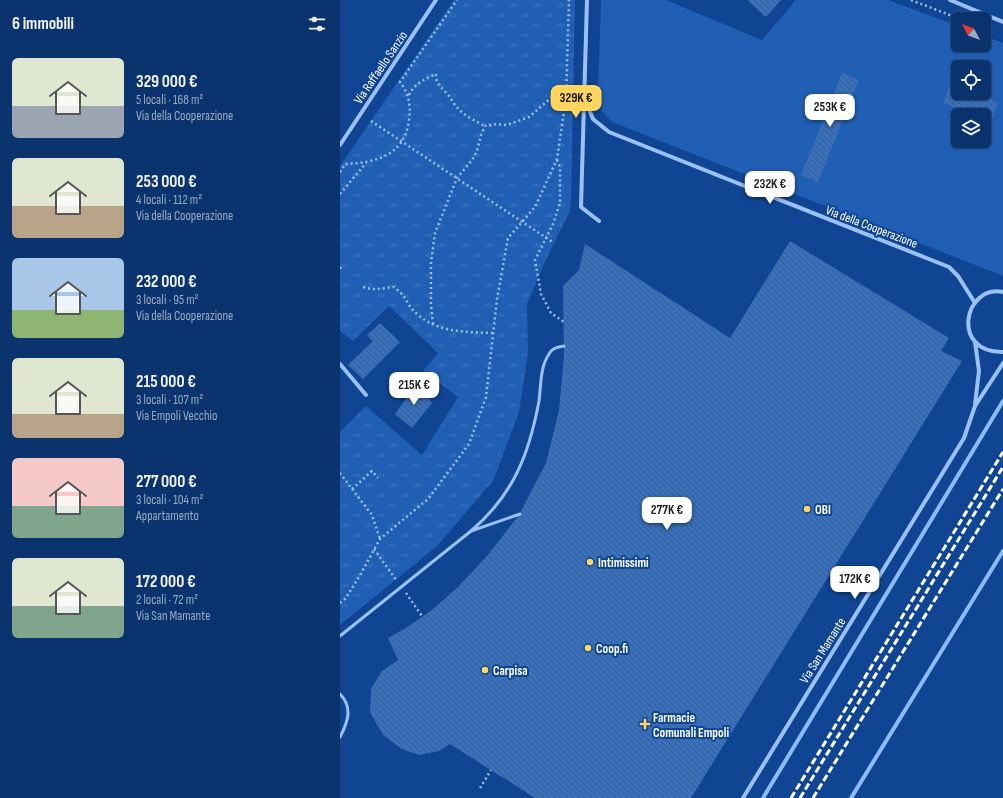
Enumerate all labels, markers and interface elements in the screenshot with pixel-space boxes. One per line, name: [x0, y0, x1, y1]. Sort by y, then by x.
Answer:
north arrow: [951, 12, 991, 52]
map controls: [951, 12, 991, 148]
icon: filters: [306, 13, 328, 35]
text: 6 immobili: [12, 14, 74, 34]
street label: Via Raffaello Sanzio: [351, 28, 411, 107]
button: locate: [951, 60, 991, 100]
text: 329 000 €: [136, 72, 197, 92]
icon: home: [44, 74, 92, 122]
pin: 329K €: [543, 85, 609, 119]
text: 329K €: [560, 90, 592, 106]
text: 5 locali · 168 m²: [136, 92, 203, 108]
pin: 253K €: [797, 94, 863, 128]
text: 253K €: [814, 99, 846, 115]
text: Via della Cooperazione: [136, 108, 233, 124]
button: layers: [951, 108, 991, 148]
pin: 232K €: [737, 171, 803, 205]
text: 253 000 €: [136, 172, 197, 192]
icon: home: [44, 174, 92, 222]
text: 232K €: [754, 176, 786, 192]
text: 4 locali · 112 m²: [136, 192, 202, 208]
street label: Via della Cooperazione: [823, 202, 920, 252]
text: Via della Cooperazione: [136, 208, 233, 224]
text: 232 000 €: [136, 272, 197, 292]
icon: home: [44, 274, 92, 322]
text: 3 locali · 95 m²: [136, 292, 199, 308]
text: Via della Cooperazione: [136, 308, 233, 324]
text: 215 000 €: [136, 372, 196, 392]
pin: 215K €: [381, 372, 447, 406]
icon: home: [44, 374, 92, 422]
text: 215K €: [398, 377, 430, 393]
text: 3 locali · 107 m²: [136, 392, 203, 408]
text: Via Empoli Vecchio: [136, 408, 217, 424]
text: 277 000 €: [136, 472, 197, 492]
icon: home: [44, 474, 92, 522]
text: 3 locali · 104 m²: [136, 492, 203, 508]
pin: 277K €: [634, 497, 700, 531]
text: 277K €: [651, 502, 683, 518]
place label: OBI: [815, 502, 831, 518]
marker: OBI: [802, 504, 812, 514]
text: Appartamento: [136, 508, 199, 524]
place label: Intimissimi: [598, 555, 649, 571]
marker: Intimissimi: [585, 557, 595, 567]
pin: 172K €: [822, 566, 888, 600]
text: 172K €: [839, 571, 871, 587]
text: 172 000 €: [136, 572, 196, 592]
icon: home: [44, 574, 92, 622]
text: 2 locali · 72 m²: [136, 592, 198, 608]
text: Via San Mamante: [136, 608, 210, 624]
street label: Via San Mamante: [796, 615, 849, 686]
place label: Coop.fi: [596, 641, 628, 657]
marker: Coop.fi: [583, 643, 593, 653]
place label: Carpisa: [493, 663, 527, 679]
marker: Carpisa: [480, 665, 490, 675]
place label: Farmacie Comunali Empoli: [653, 710, 729, 741]
marker: Farmacie Comunali Empoli: [640, 719, 650, 729]

